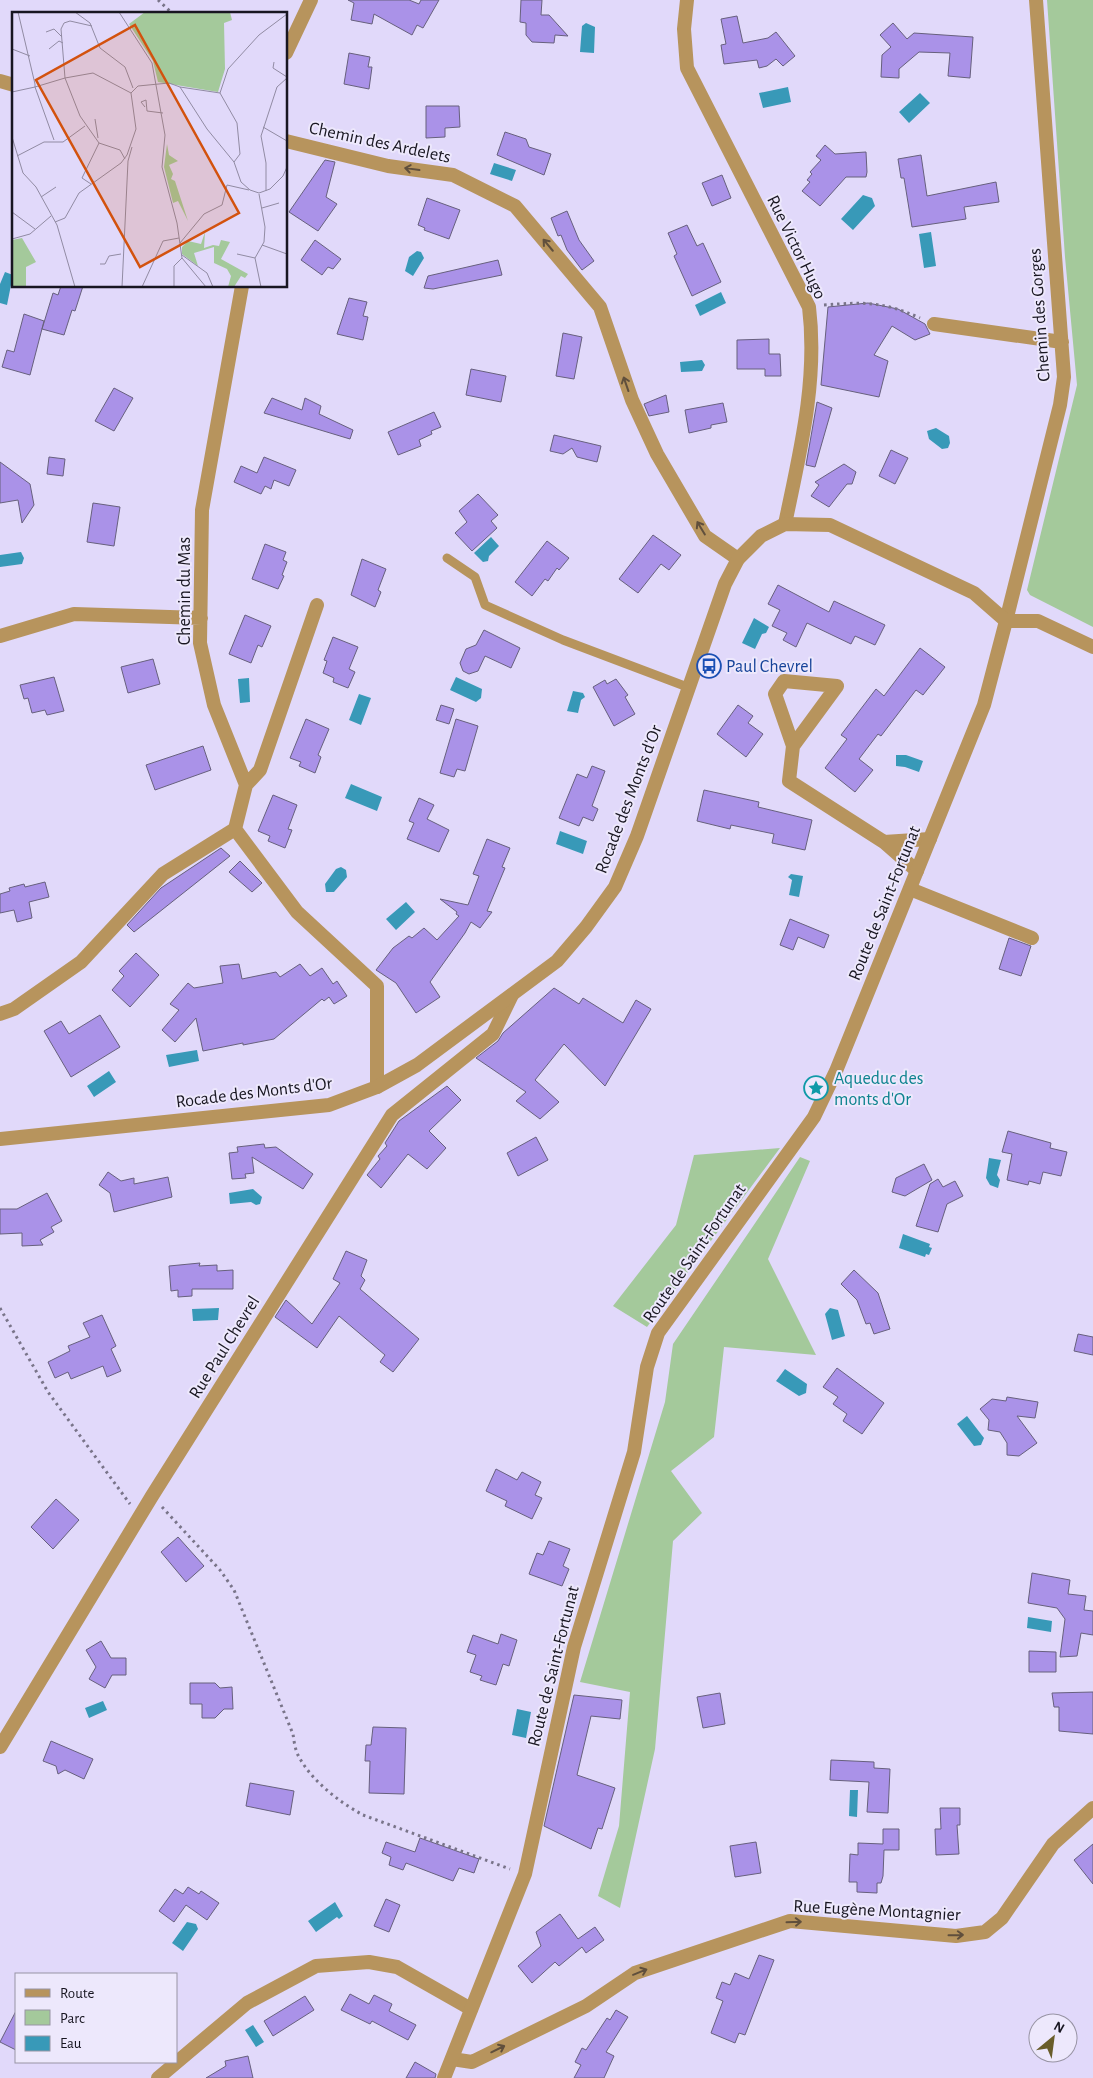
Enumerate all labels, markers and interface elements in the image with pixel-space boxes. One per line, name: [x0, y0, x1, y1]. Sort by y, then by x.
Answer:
inset map: [12, 12, 288, 288]
street label: Chemin des Ardelets: [307, 119, 452, 167]
one-way arrow: [404, 164, 420, 174]
street label: Rue Victor Hugo: [763, 193, 829, 302]
one-way arrow: [543, 239, 554, 252]
street label: Chemin des Gorges: [1026, 248, 1054, 382]
one-way arrow: [621, 377, 631, 393]
one-way arrow: [695, 522, 705, 536]
street label: Chemin du Mas: [176, 537, 194, 645]
bus stop icon: Paul Chevrel: [696, 653, 722, 679]
place label: Paul Chevrel: [726, 658, 813, 676]
street label: Rocade des Monts d'Or: [592, 722, 666, 876]
street label: Route de Saint-Fortunat: [846, 823, 924, 983]
place label: Aqueduc des monts d'Or: [834, 1070, 923, 1109]
street label: Rocade des Monts d'Or: [175, 1074, 334, 1112]
place icon: Aqueduc des monts d'Or: [803, 1075, 829, 1101]
street label: Route de Saint-Fortunat: [640, 1181, 750, 1326]
street label: Rue Paul Chevrel: [186, 1293, 263, 1402]
street label: Route de Saint-Fortunat: [525, 1584, 583, 1748]
street label: Rue Eugène Montagnier: [793, 1898, 961, 1924]
one-way arrow: [786, 1918, 802, 1927]
one-way arrow: [948, 1930, 964, 1940]
one-way arrow: [632, 1967, 647, 1977]
legend: [15, 1973, 178, 2063]
text: Route: [60, 1986, 94, 2001]
text: Parc: [60, 2011, 85, 2026]
north arrow: [1028, 2013, 1078, 2063]
text: N: [1051, 2019, 1066, 2036]
text: Eau: [60, 2036, 82, 2051]
one-way arrow: [490, 2044, 505, 2054]

